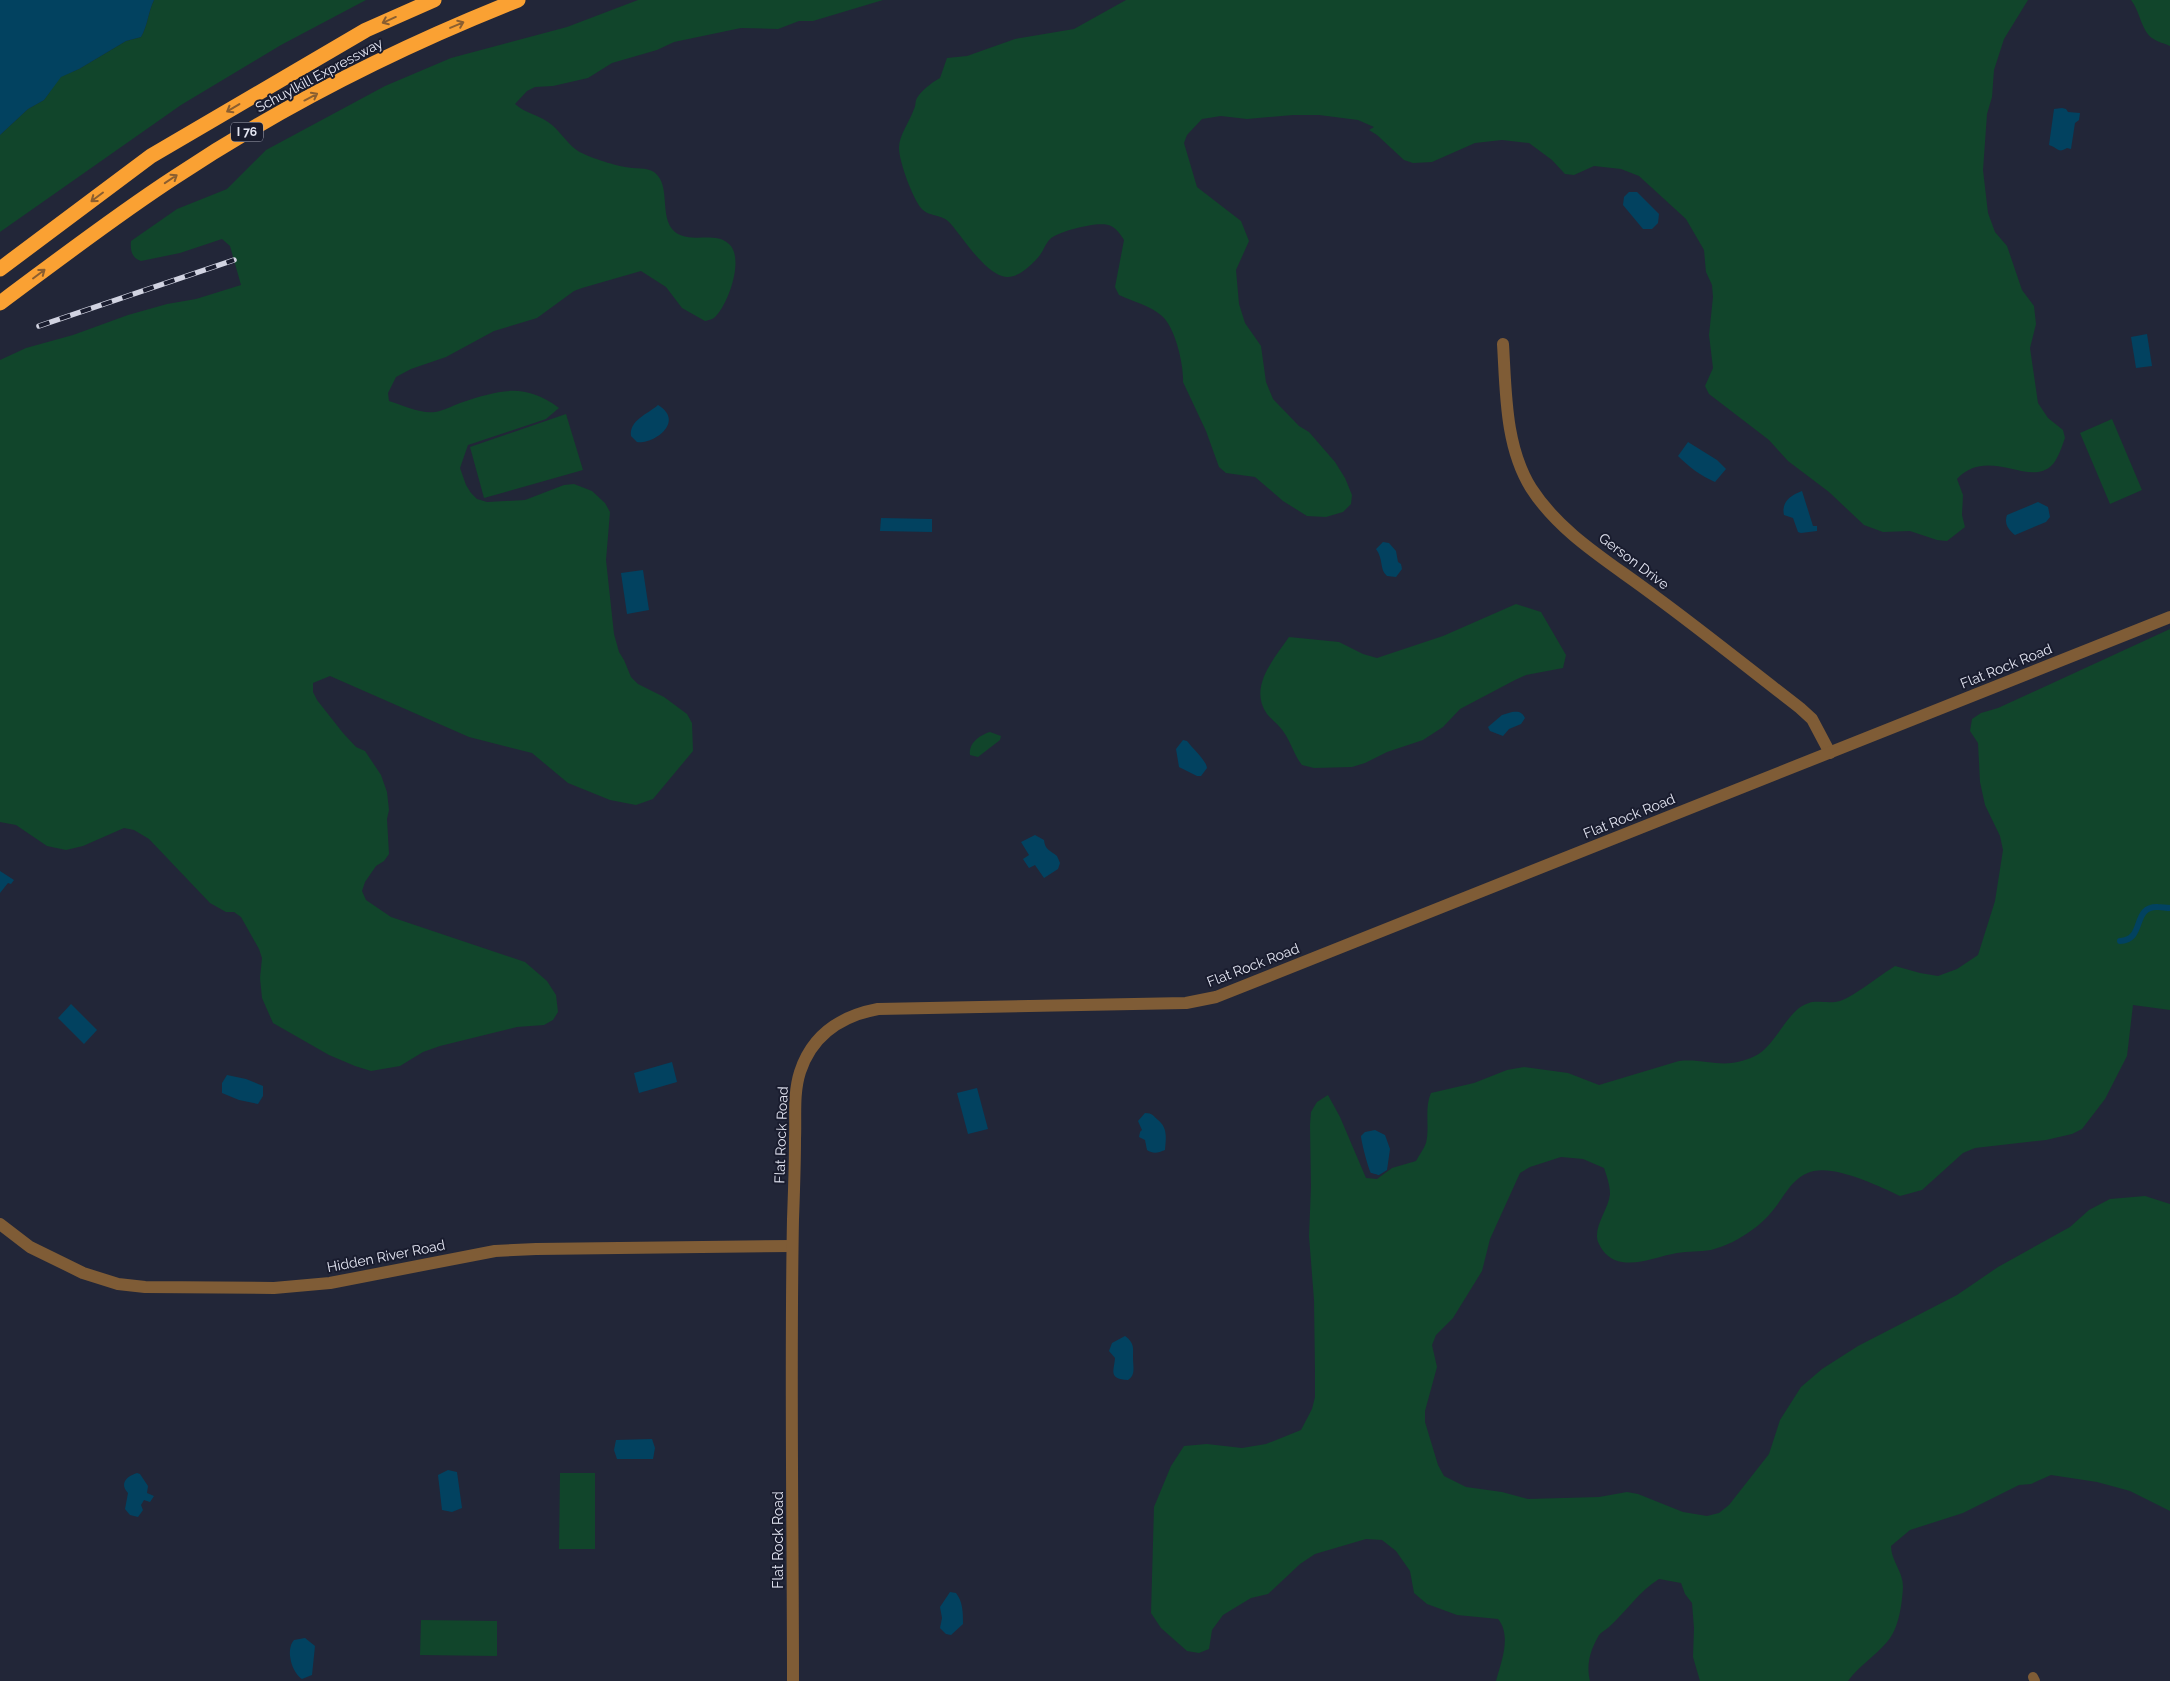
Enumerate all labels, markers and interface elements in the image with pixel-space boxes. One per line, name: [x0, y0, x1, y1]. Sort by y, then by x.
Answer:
one-way arrow: [382, 15, 397, 25]
one-way arrow: [449, 20, 464, 30]
street label: Schuylkill Expressway: [253, 34, 386, 115]
one-way arrow: [303, 91, 318, 101]
one-way arrow: [226, 104, 241, 114]
road number: I 76: [231, 122, 263, 142]
one-way arrow: [164, 174, 178, 185]
one-way arrow: [90, 192, 104, 202]
one-way arrow: [32, 269, 46, 279]
street label: Gerson Drive: [1596, 530, 1672, 592]
street label: Flat Rock Road: [1958, 640, 2054, 692]
street label: Flat Rock Road: [1581, 790, 1677, 842]
street label: Flat Rock Road: [1205, 940, 1301, 990]
street label: Flat Rock Road: [771, 1086, 791, 1184]
street label: Hidden River Road: [326, 1237, 446, 1275]
street label: Flat Rock Road: [770, 1491, 786, 1589]

